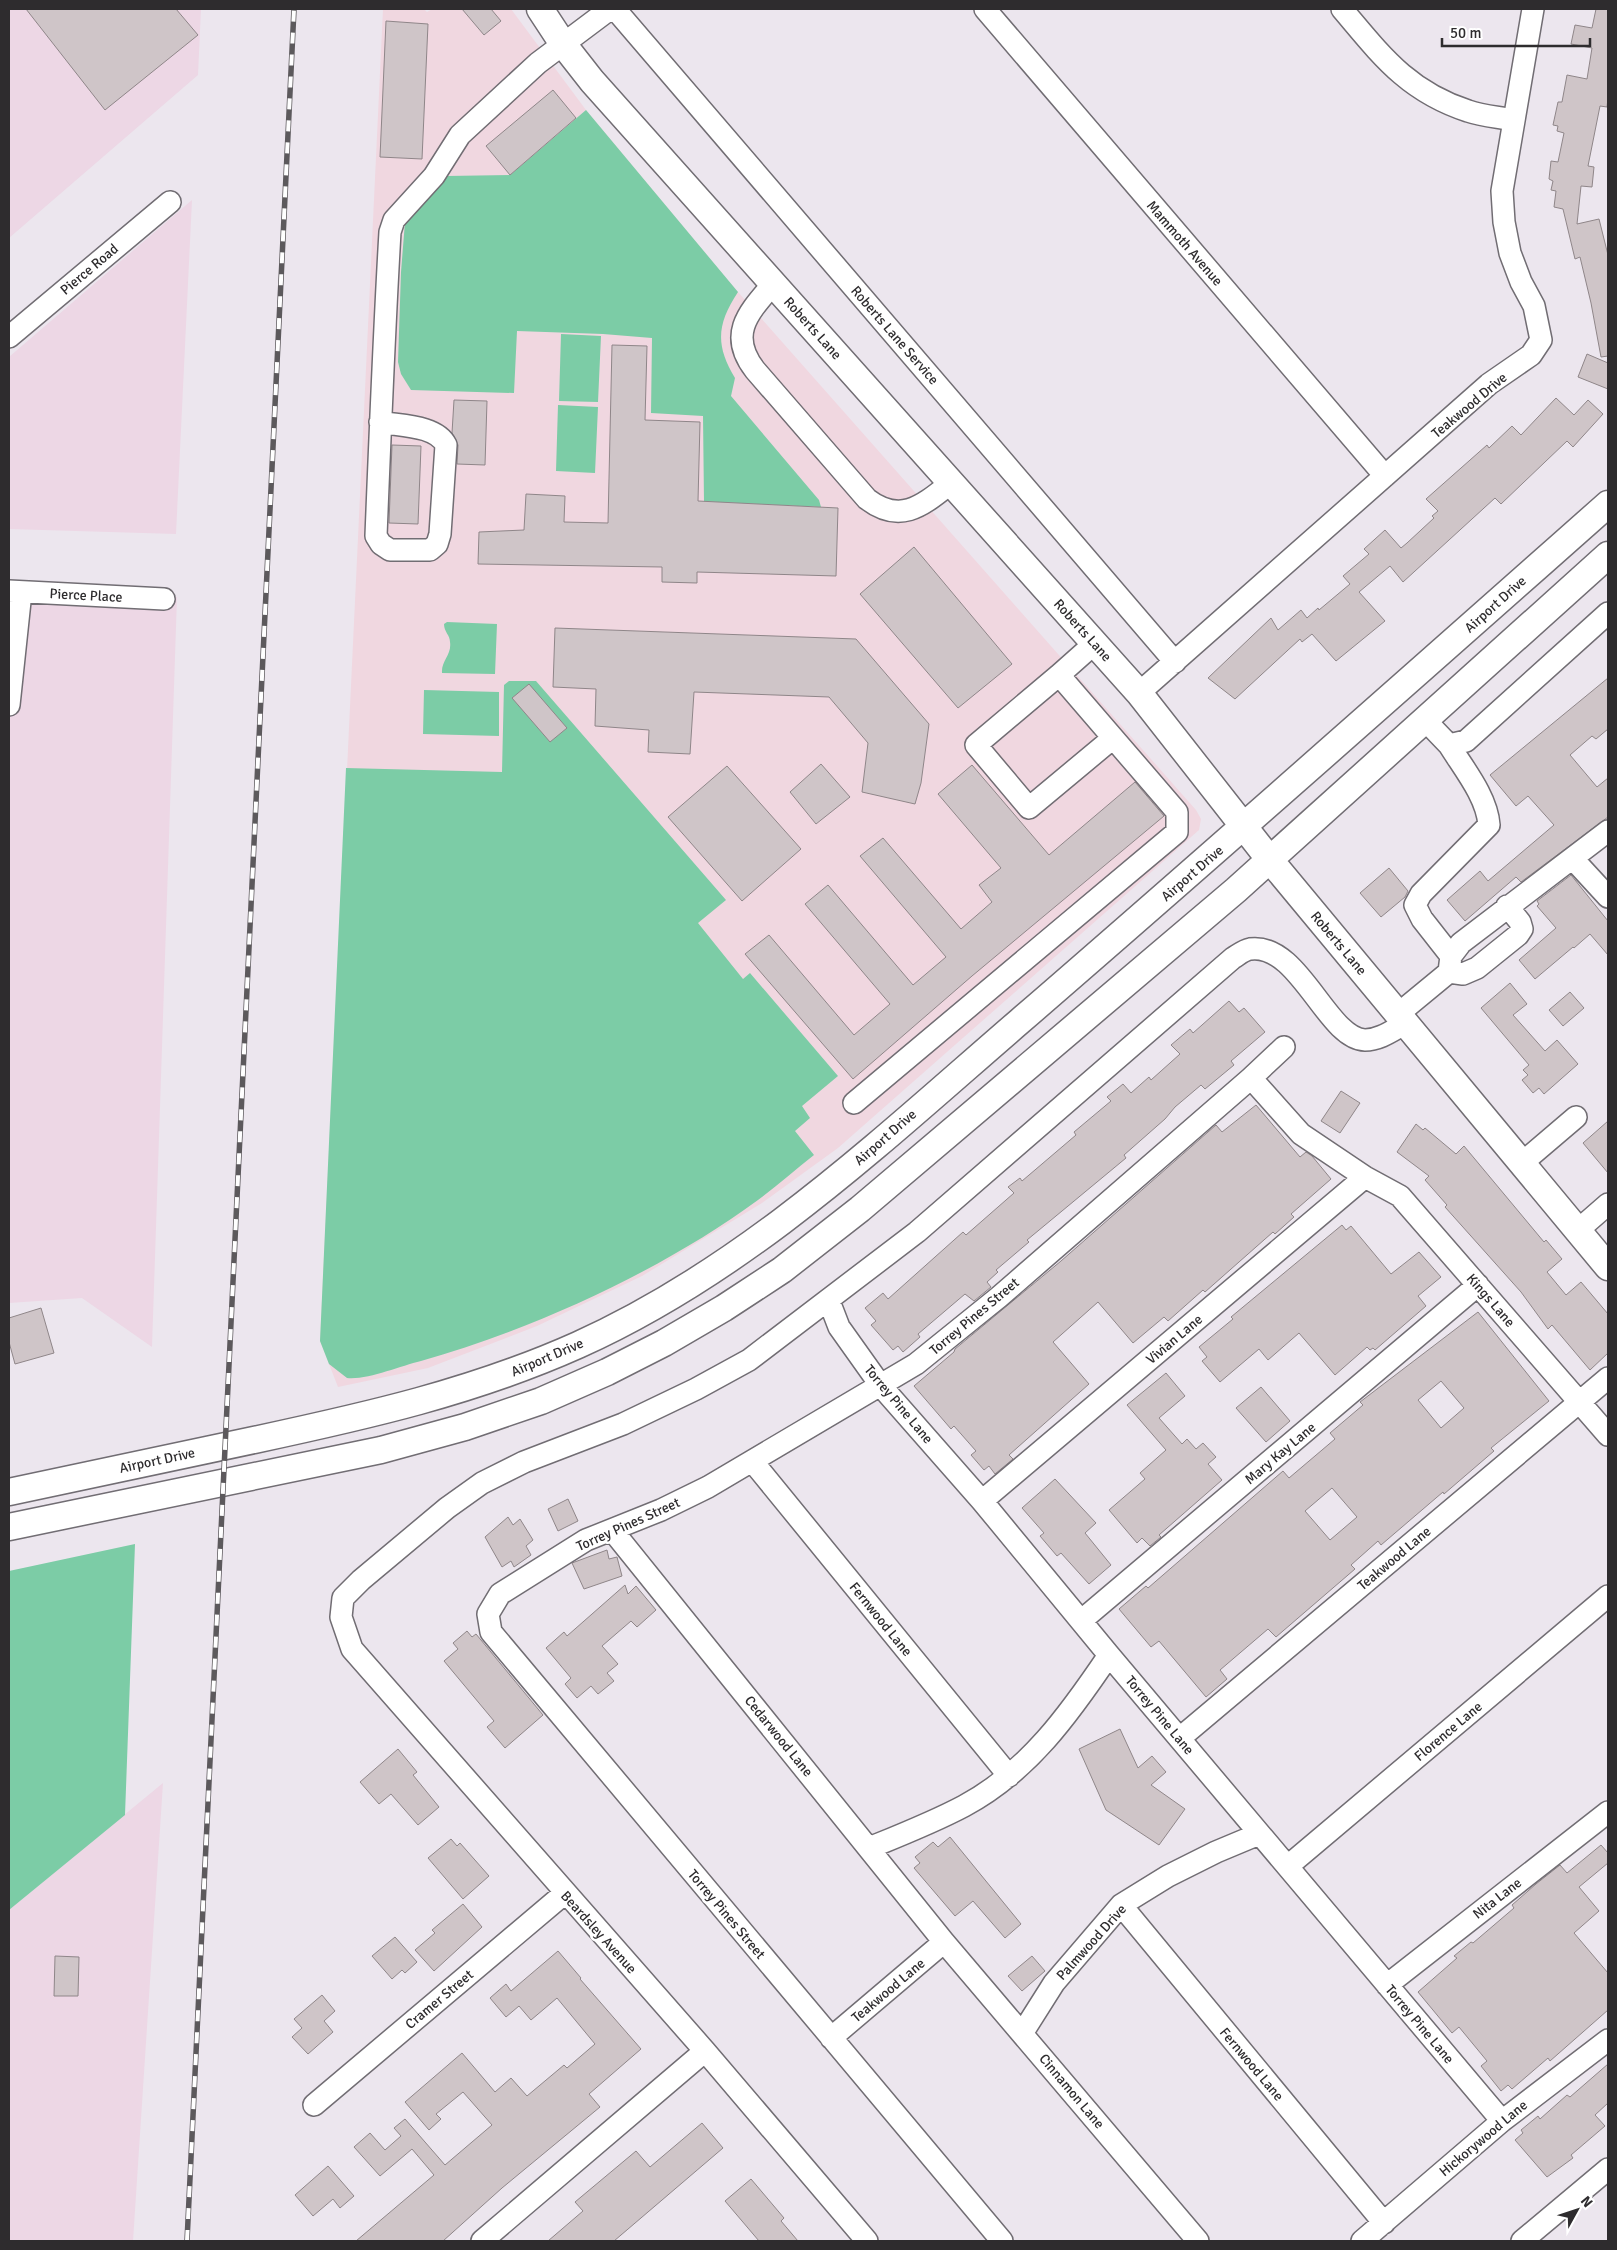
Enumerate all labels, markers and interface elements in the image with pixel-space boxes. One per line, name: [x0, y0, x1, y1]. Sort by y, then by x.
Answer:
scale bar: [1442, 15, 1590, 47]
text: 50 m: [1450, 24, 1481, 42]
street label: Mammoth Avenue: [1143, 197, 1226, 289]
street label: Pierce Road: [57, 240, 122, 298]
street label: Roberts Lane Service: [847, 282, 942, 388]
street label: Roberts Lane: [780, 294, 845, 363]
street label: Teakwood Drive: [1428, 369, 1510, 442]
street label: Airport Drive: [1461, 572, 1530, 636]
street label: Pierce Place: [49, 585, 123, 606]
street label: Roberts Lane: [1050, 596, 1115, 665]
street label: Airport Drive: [1158, 842, 1227, 905]
street label: Roberts Lane: [1307, 908, 1370, 979]
street label: Airport Drive: [851, 1106, 920, 1169]
street label: Kings Lane: [1463, 1270, 1518, 1331]
street label: Torrey Pines Street: [926, 1274, 1023, 1359]
street label: Vivian Lane: [1143, 1311, 1206, 1368]
street label: Airport Drive: [508, 1335, 586, 1380]
street label: Torrey Pine Lane: [861, 1361, 937, 1447]
street label: Mary Kay Lane: [1241, 1419, 1319, 1488]
street label: Airport Drive: [118, 1444, 197, 1477]
street label: Torrey Pines Street: [574, 1494, 683, 1555]
street label: Teakwood Lane: [1354, 1523, 1435, 1594]
street label: Fernwood Lane: [846, 1579, 916, 1660]
street label: Torrey Pine Lane: [1122, 1672, 1198, 1758]
street label: Cedarwood Lane: [741, 1692, 816, 1780]
street label: Florence Lane: [1411, 1698, 1486, 1765]
street label: Torrey Pines Street: [684, 1866, 769, 1963]
street label: Nita Lane: [1470, 1874, 1525, 1923]
street label: Beardsley Avenue: [557, 1887, 640, 1977]
street label: Palmwood Drive: [1053, 1901, 1130, 1984]
street label: Teakwood Lane: [848, 1955, 929, 2026]
street label: Cramer Street: [402, 1966, 477, 2033]
street label: Torrey Pine Lane: [1382, 1981, 1458, 2067]
street label: Fernwood Lane: [1216, 2024, 1287, 2104]
street label: Cinnamon Lane: [1035, 2050, 1108, 2132]
street label: Hickorywood Lane: [1436, 2097, 1531, 2180]
north arrow: [1552, 2185, 1602, 2235]
text: N: [1577, 2193, 1596, 2211]

